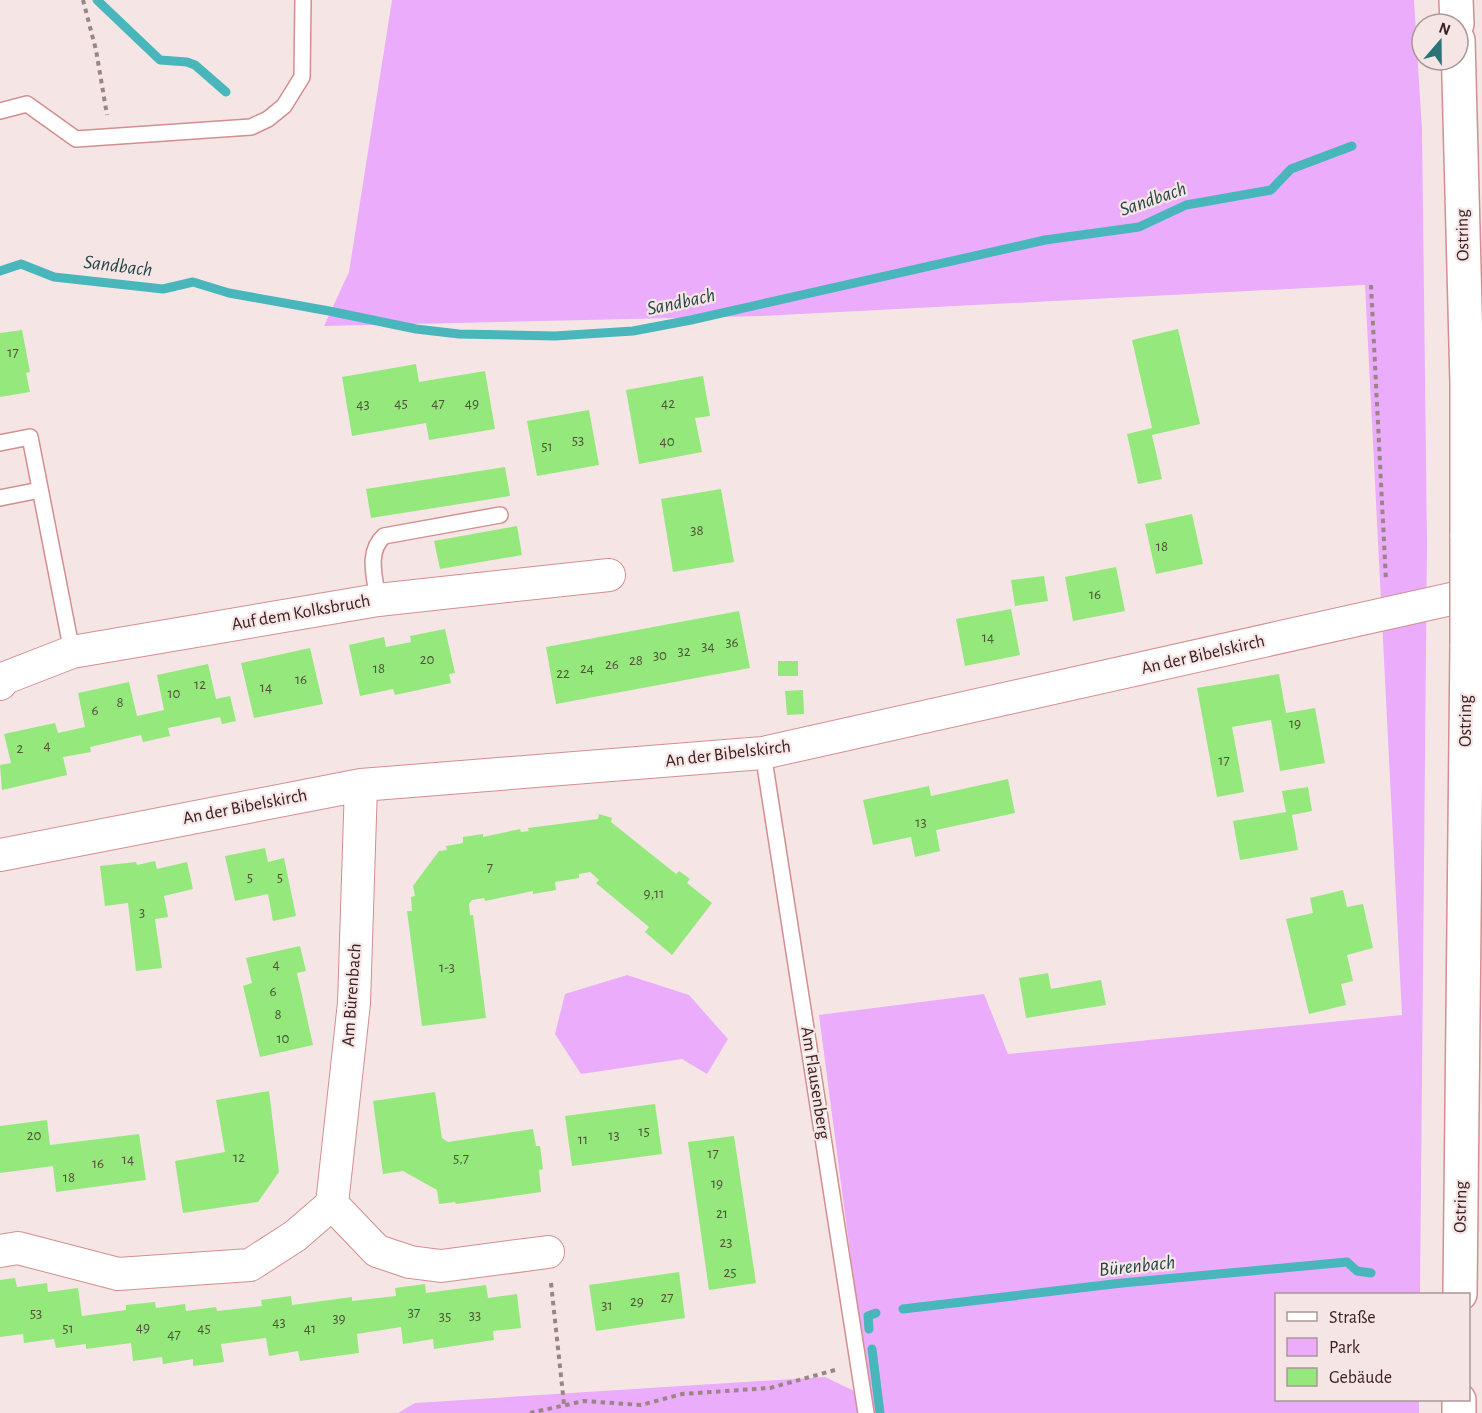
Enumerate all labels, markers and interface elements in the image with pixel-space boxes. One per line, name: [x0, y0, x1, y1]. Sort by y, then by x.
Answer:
north arrow: [1410, 12, 1470, 72]
text: N: [1437, 19, 1453, 38]
water label: Sandbach: [1117, 178, 1189, 220]
street label: Ostring: [1454, 209, 1472, 261]
water label: Sandbach: [82, 252, 154, 280]
water label: Sandbach: [645, 285, 717, 319]
house number: 17: [7, 345, 19, 360]
house number: 45: [394, 396, 408, 411]
house number: 47: [431, 396, 445, 411]
house number: 49: [465, 396, 479, 411]
house number: 42: [661, 396, 675, 411]
house number: 43: [356, 397, 370, 412]
house number: 53: [572, 433, 584, 448]
house number: 40: [659, 434, 675, 449]
house number: 51: [541, 439, 553, 454]
house number: 38: [690, 523, 704, 538]
house number: 18: [1156, 539, 1168, 554]
house number: 16: [1089, 587, 1101, 602]
street label: Auf dem Kolksbruch: [230, 592, 372, 634]
house number: 14: [982, 630, 994, 645]
street label: An der Bibelskirch: [1139, 632, 1267, 678]
house number: 36: [725, 635, 739, 650]
house number: 34: [701, 639, 715, 654]
house number: 32: [677, 644, 691, 659]
house number: 30: [653, 648, 667, 663]
house number: 20: [420, 652, 434, 667]
house number: 28: [629, 653, 643, 668]
house number: 26: [605, 657, 619, 672]
house number: 18: [373, 661, 385, 676]
house number: 24: [580, 661, 594, 676]
house number: 22: [556, 666, 570, 681]
house number: 16: [295, 672, 307, 687]
house number: 12: [194, 677, 206, 692]
house number: 14: [260, 680, 272, 695]
house number: 10: [167, 686, 181, 701]
house number: 8: [116, 695, 124, 710]
street label: Ostring: [1457, 695, 1475, 747]
house number: 6: [91, 703, 99, 718]
house number: 19: [1289, 716, 1301, 731]
street label: An der Bibelskirch: [664, 737, 792, 771]
house number: 4: [43, 738, 51, 753]
house number: 2: [17, 741, 24, 756]
house number: 17: [1218, 753, 1230, 768]
street label: An der Bibelskirch: [181, 786, 309, 828]
house number: 13: [915, 815, 927, 830]
house number: 7: [487, 860, 493, 875]
house number: 5: [247, 870, 253, 885]
house number: 5: [277, 870, 283, 885]
house number: 9,11: [644, 886, 664, 901]
house number: 3: [139, 905, 145, 920]
street label: Am Bürenbach: [339, 943, 365, 1047]
house number: 4: [272, 957, 280, 972]
house number: 1-3: [439, 960, 455, 975]
house number: 6: [269, 984, 277, 999]
house number: 8: [274, 1007, 282, 1022]
street label: Am Flausenberg: [797, 1025, 833, 1141]
house number: 10: [276, 1031, 290, 1046]
house number: 15: [638, 1124, 650, 1139]
house number: 20: [27, 1128, 41, 1143]
house number: 13: [608, 1128, 620, 1143]
house number: 11: [578, 1132, 588, 1147]
house number: 17: [707, 1146, 719, 1161]
house number: 12: [233, 1150, 245, 1165]
house number: 5,7: [453, 1151, 469, 1166]
house number: 14: [122, 1152, 134, 1167]
house number: 16: [92, 1156, 104, 1171]
house number: 18: [63, 1170, 75, 1185]
house number: 19: [711, 1176, 723, 1191]
street label: Ostring: [1452, 1181, 1470, 1233]
house number: 21: [716, 1206, 728, 1221]
house number: 23: [719, 1235, 733, 1250]
water label: Bürenbach: [1098, 1252, 1176, 1280]
house number: 25: [723, 1265, 737, 1280]
house number: 27: [660, 1290, 674, 1305]
legend: [1275, 1293, 1470, 1401]
house number: 29: [630, 1294, 644, 1309]
house number: 31: [601, 1298, 613, 1313]
house number: 37: [408, 1305, 420, 1320]
house number: 53: [30, 1306, 42, 1321]
house number: 33: [469, 1308, 481, 1323]
house number: 35: [439, 1309, 451, 1324]
text: Straße: [1329, 1309, 1375, 1327]
house number: 39: [332, 1311, 346, 1326]
house number: 43: [272, 1315, 286, 1330]
house number: 49: [136, 1320, 150, 1335]
house number: 51: [62, 1321, 74, 1336]
house number: 45: [197, 1321, 211, 1336]
house number: 41: [304, 1321, 316, 1336]
house number: 47: [167, 1327, 181, 1342]
text: Park: [1329, 1339, 1361, 1357]
text: Gebäude: [1329, 1369, 1392, 1387]

